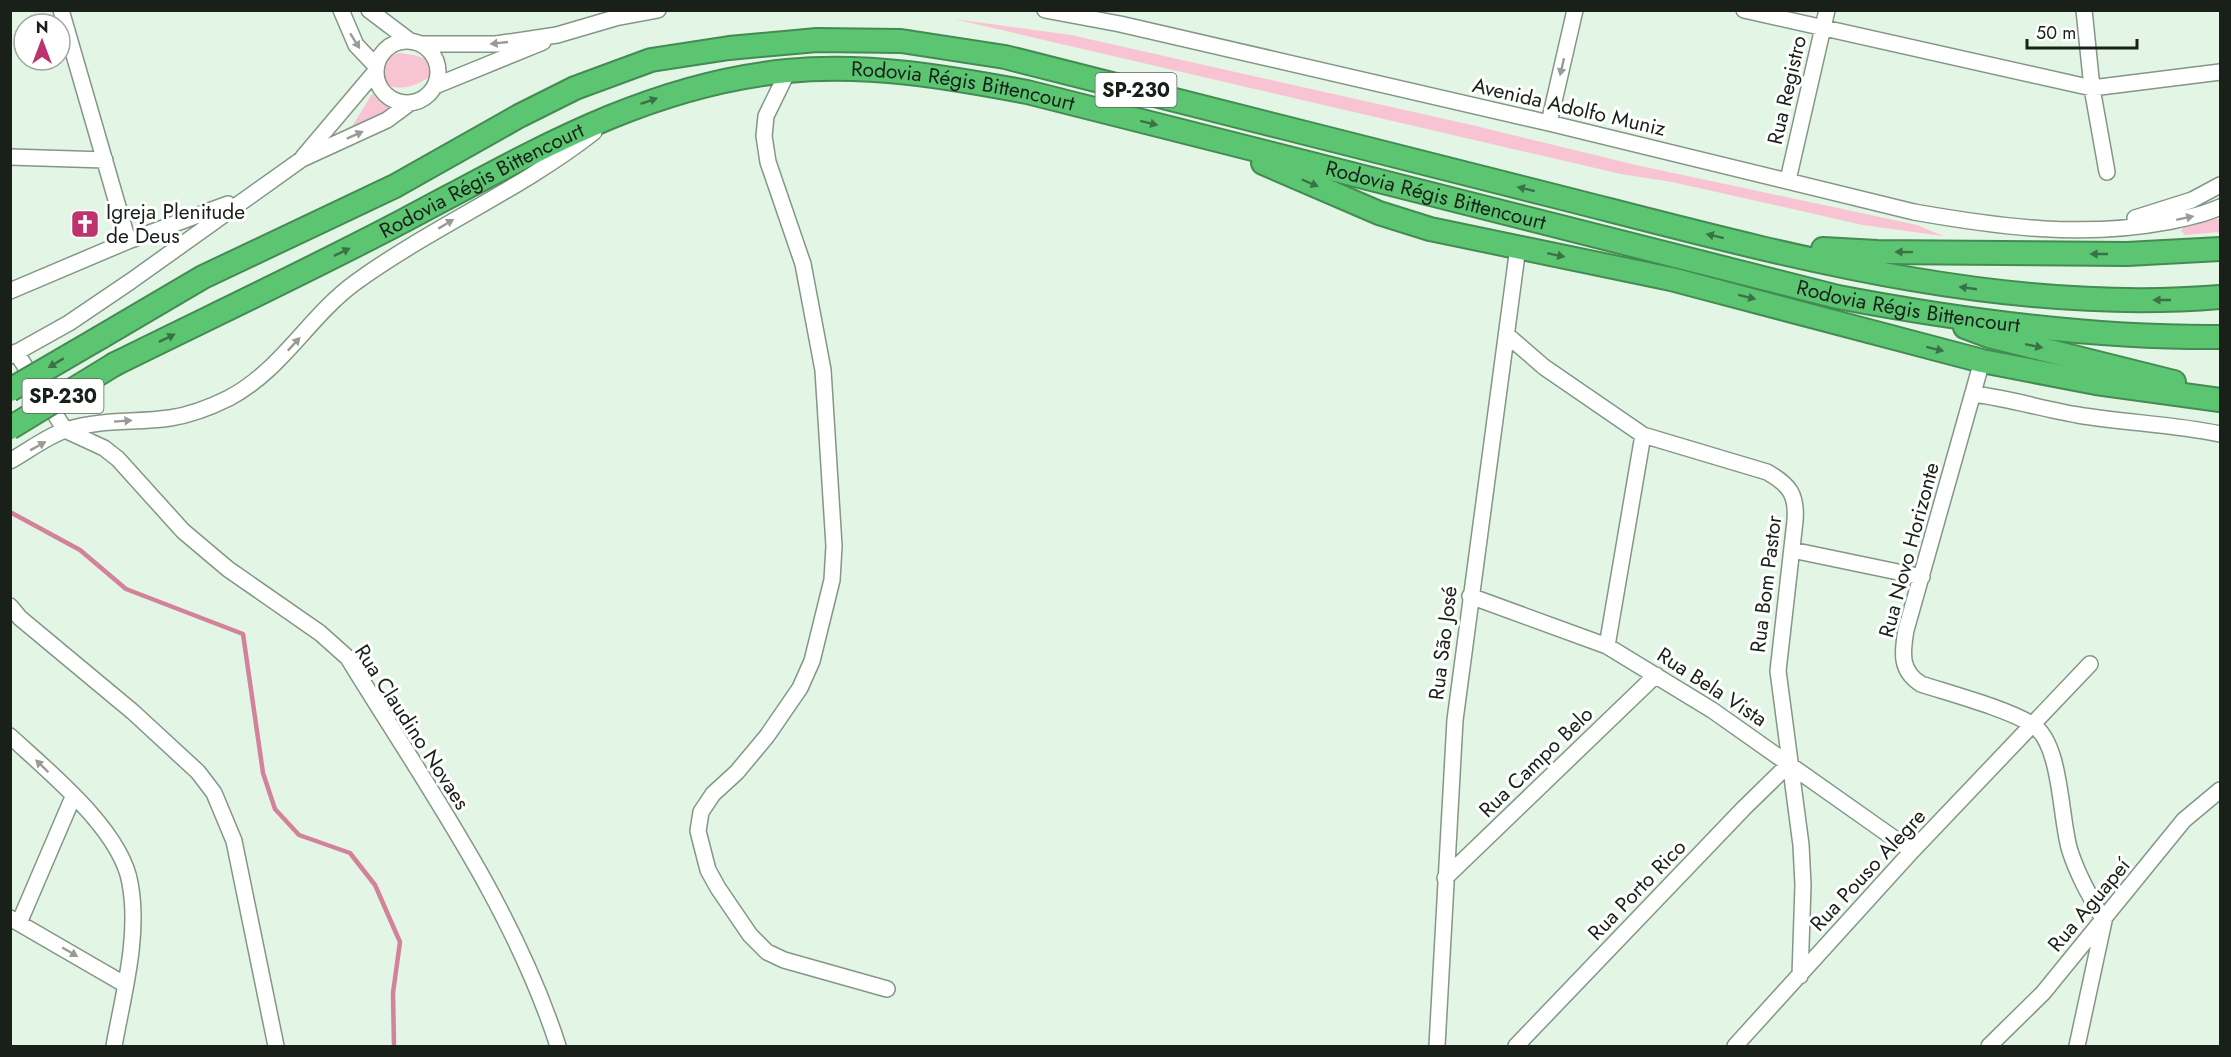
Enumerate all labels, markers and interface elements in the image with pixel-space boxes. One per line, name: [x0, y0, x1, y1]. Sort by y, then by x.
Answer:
north arrow: [12, 12, 72, 72]
scale bar: [2027, 12, 2136, 50]
text: N: [36, 16, 48, 39]
text: 50 m: [2036, 20, 2076, 46]
one-way arrow: [349, 32, 360, 49]
street label: Rua Registro: [1760, 33, 1814, 147]
one-way arrow: [489, 39, 508, 48]
street label: Rodovia Régis Bittencourt: [850, 54, 1078, 118]
one-way arrow: [1557, 58, 1567, 76]
street label: Avenida Adolfo Muniz: [1469, 70, 1669, 144]
road number: SP-230: [1096, 73, 1176, 107]
one-way arrow: [640, 96, 658, 106]
street label: Rodovia Régis Bittencourt: [374, 115, 589, 246]
one-way arrow: [1140, 119, 1158, 129]
one-way arrow: [346, 130, 364, 140]
street label: Rodovia Régis Bittencourt: [1322, 153, 1549, 238]
one-way arrow: [1301, 178, 1319, 188]
one-way arrow: [1517, 184, 1535, 194]
place label: Igreja Plenitude de Deus: [106, 197, 245, 251]
church icon: Igreja Plenitude de Deus: [69, 208, 101, 240]
one-way arrow: [2176, 213, 2195, 222]
one-way arrow: [438, 219, 454, 230]
one-way arrow: [1706, 231, 1724, 241]
one-way arrow: [333, 247, 350, 256]
one-way arrow: [1895, 248, 1914, 257]
one-way arrow: [2090, 249, 2109, 258]
one-way arrow: [1547, 251, 1566, 260]
street label: Rodovia Régis Bittencourt: [1793, 272, 2022, 340]
one-way arrow: [1958, 283, 1977, 292]
one-way arrow: [1737, 293, 1756, 303]
one-way arrow: [2153, 295, 2172, 305]
one-way arrow: [159, 334, 176, 343]
one-way arrow: [287, 337, 301, 352]
one-way arrow: [2025, 342, 2044, 351]
one-way arrow: [1925, 344, 1944, 354]
one-way arrow: [48, 358, 64, 369]
road number: SP-230: [22, 379, 104, 413]
one-way arrow: [113, 417, 132, 426]
one-way arrow: [30, 441, 47, 451]
street label: Rua Novo Horizonte: [1871, 459, 1947, 641]
street label: Rua Bom Pastor: [1743, 513, 1789, 654]
street label: Rua São José: [1421, 584, 1465, 702]
street label: Rua Claudino Novaes: [347, 638, 477, 816]
street label: Rua Bela Vista: [1651, 640, 1773, 734]
street label: Rua Campo Belo: [1472, 700, 1600, 824]
one-way arrow: [35, 760, 49, 774]
street label: Rua Pouso Alegre: [1803, 802, 1933, 938]
street label: Rua Porto Rico: [1581, 833, 1693, 947]
street label: Rua Aguapeí: [2041, 850, 2138, 958]
one-way arrow: [62, 947, 79, 957]

